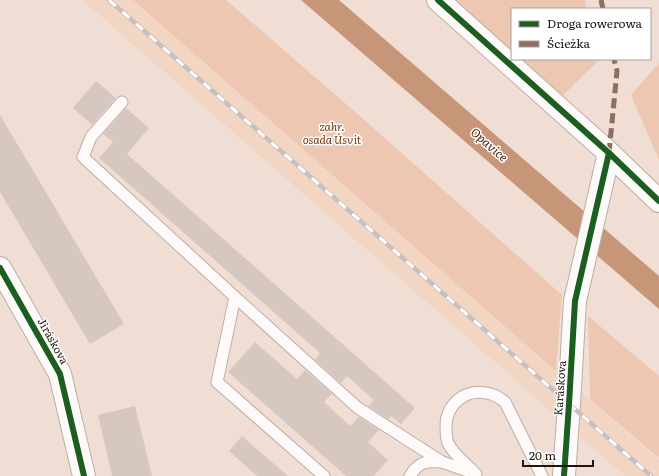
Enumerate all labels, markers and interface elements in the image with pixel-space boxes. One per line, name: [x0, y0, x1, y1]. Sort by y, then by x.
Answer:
legend: [511, 8, 651, 60]
text: Droga rowerowa: [547, 14, 643, 32]
text: Ścieżka: [547, 34, 590, 52]
park label: zahr. osada Úsvit: [303, 118, 362, 147]
water label: Opavice: [467, 123, 512, 166]
street label: Jiráskova: [35, 314, 73, 367]
street label: Karáskova: [549, 360, 569, 416]
scale bar: [523, 442, 593, 468]
text: 20 m: [529, 446, 556, 464]

